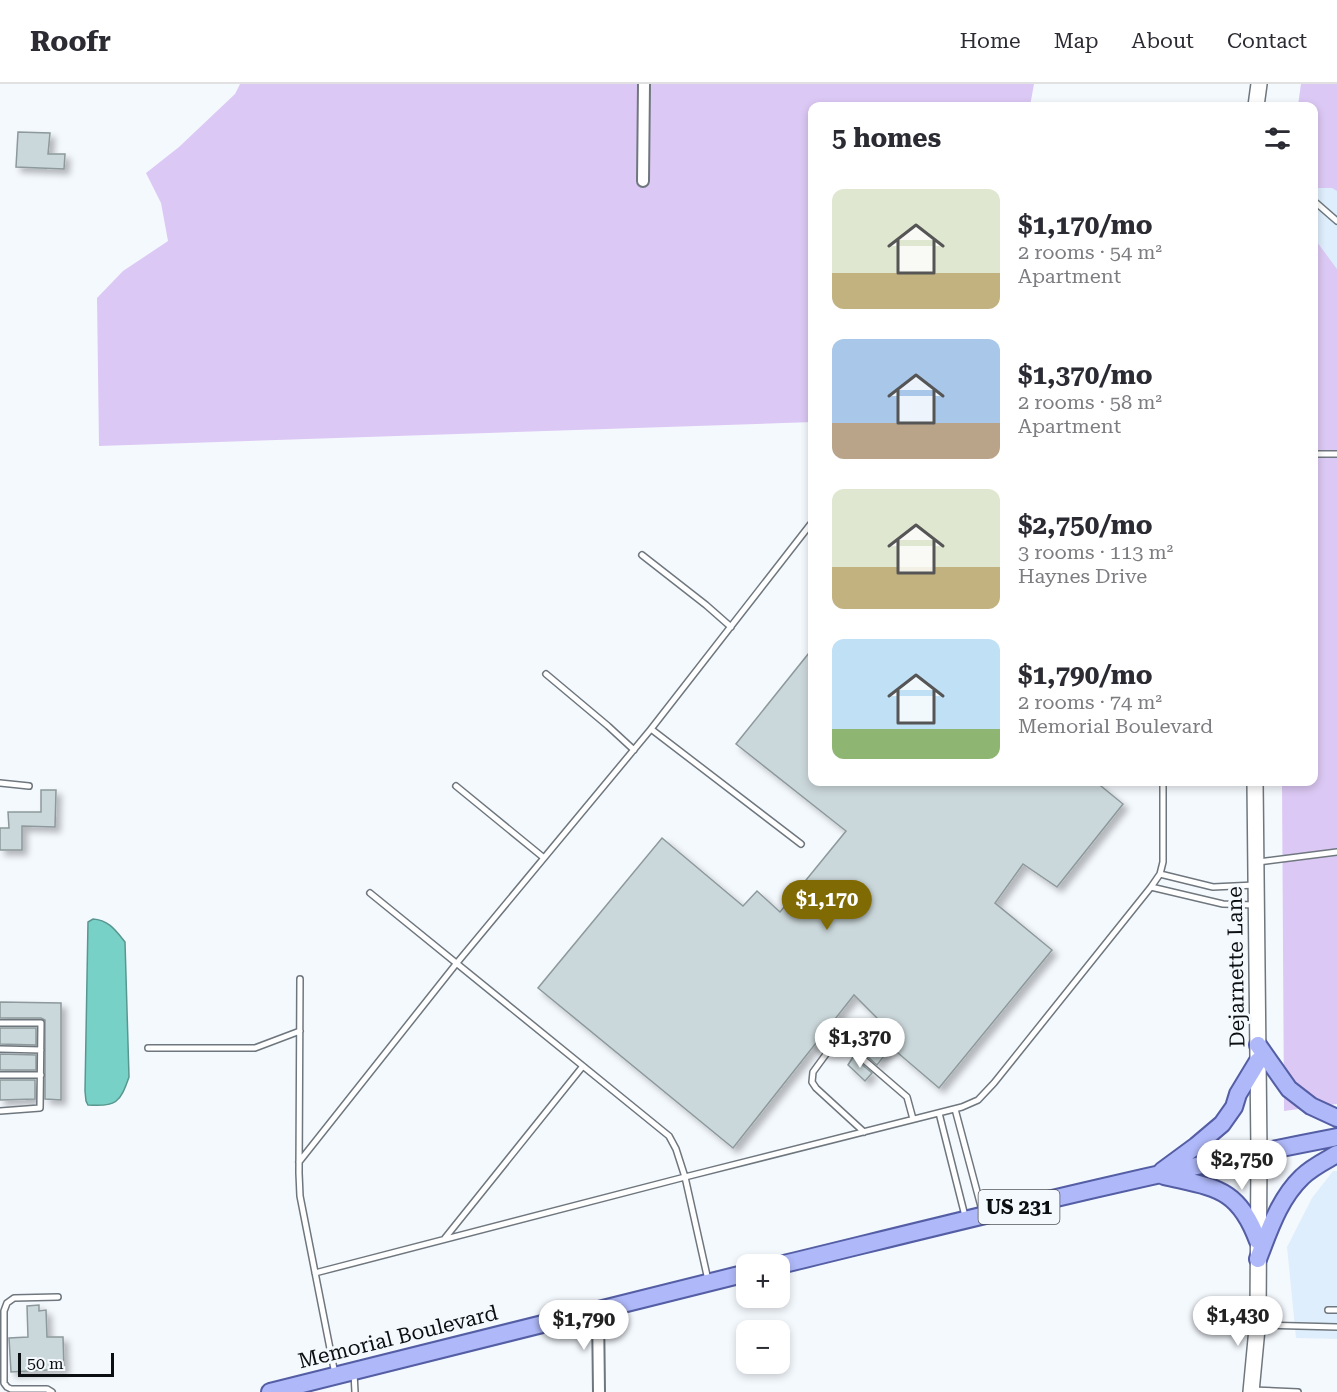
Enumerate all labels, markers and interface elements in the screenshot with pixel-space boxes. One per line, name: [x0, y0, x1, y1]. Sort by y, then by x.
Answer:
text: Roofr: [30, 25, 111, 58]
text: Home: [960, 29, 1021, 53]
text: Map: [1054, 29, 1099, 53]
text: About: [1132, 29, 1194, 53]
text: Contact: [1227, 29, 1307, 53]
icon: filters: [1261, 122, 1294, 155]
text: 5 homes: [832, 123, 941, 153]
text: $1,170/mo: [1018, 210, 1153, 240]
icon: home: [880, 213, 952, 285]
text: 2 rooms · 54 m²: [1018, 240, 1162, 264]
text: Apartment: [1018, 264, 1121, 288]
text: $1,370/mo: [1018, 360, 1153, 390]
icon: home: [880, 363, 952, 435]
text: 2 rooms · 58 m²: [1018, 390, 1162, 414]
text: Apartment: [1018, 414, 1121, 438]
text: $2,750/mo: [1018, 510, 1153, 540]
icon: home: [880, 513, 952, 585]
text: 3 rooms · 113 m²: [1018, 540, 1173, 564]
text: Haynes Drive: [1018, 564, 1147, 588]
text: $1,790/mo: [1018, 660, 1153, 690]
icon: home: [880, 663, 952, 735]
text: 2 rooms · 74 m²: [1018, 690, 1162, 714]
text: Memorial Boulevard: [1018, 714, 1213, 738]
pin: $1,170: [778, 880, 876, 931]
street label: Dejarnette Lane: [1223, 886, 1249, 1048]
text: $1,170: [796, 887, 858, 911]
pin: $1,370: [811, 1018, 909, 1069]
text: $1,370: [829, 1025, 891, 1049]
pin: $2,750: [1193, 1140, 1291, 1191]
text: $2,750: [1211, 1147, 1273, 1171]
road number: US 231: [978, 1190, 1060, 1224]
map controls: [736, 1254, 790, 1374]
button: +: [736, 1254, 790, 1308]
pin: $1,430: [1189, 1296, 1287, 1347]
street label: Memorial Boulevard: [296, 1300, 501, 1373]
pin: $1,790: [535, 1300, 633, 1351]
text: $1,430: [1207, 1303, 1269, 1327]
text: $1,790: [553, 1307, 615, 1331]
button: −: [736, 1320, 790, 1374]
scale bar: [18, 1350, 114, 1378]
text: 50 m: [27, 1354, 64, 1373]

